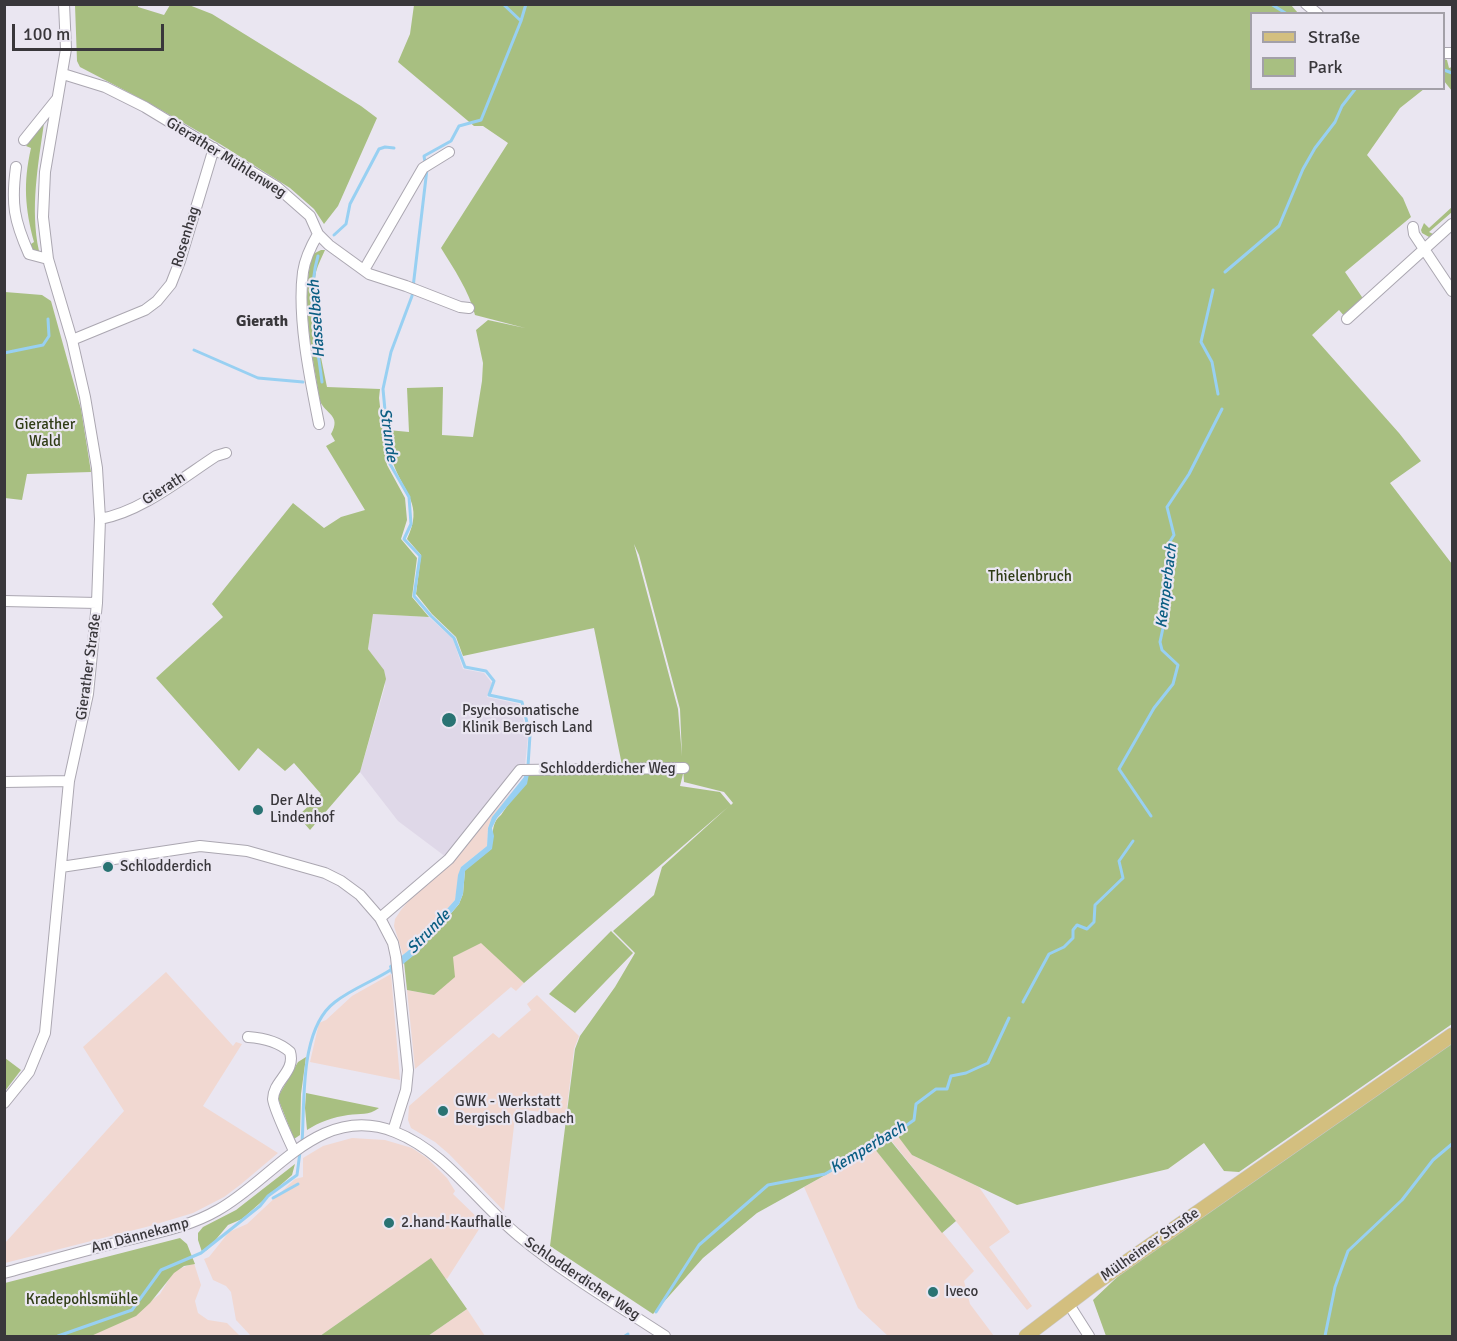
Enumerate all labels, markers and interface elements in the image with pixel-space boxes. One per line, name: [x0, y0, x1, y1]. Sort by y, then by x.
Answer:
scale bar: [15, 12, 166, 50]
legend: [1250, 12, 1445, 90]
text: 100 m: [23, 23, 70, 45]
text: Straße: [1308, 26, 1360, 48]
text: Park: [1308, 56, 1343, 78]
street label: Gierather Mühlenweg: [163, 114, 289, 202]
street label: Rosenhag: [168, 204, 204, 270]
water label: Hasselbach: [305, 279, 329, 359]
district label: Gierath: [236, 312, 288, 332]
water label: Strunde: [375, 407, 401, 463]
park label: Gierather Wald: [15, 416, 75, 451]
street label: Gierath: [139, 469, 189, 509]
water label: Kemperbach: [1152, 543, 1182, 629]
park label: Thielenbruch: [988, 568, 1072, 586]
street label: Gierather Straße: [73, 613, 105, 721]
place label: Psychosomatische Klinik Bergisch Land: [462, 702, 593, 737]
marker: Psychosomatische Klinik Bergisch Land: [440, 711, 458, 729]
street label: Schlodderdicher Weg: [540, 760, 676, 778]
place label: Der Alte Lindenhof: [270, 792, 334, 827]
marker: Der Alte Lindenhof: [251, 803, 265, 817]
place label: Schlodderdich: [120, 858, 212, 876]
marker: Schlodderdich: [101, 860, 115, 874]
water label: Strunde: [403, 906, 455, 958]
place label: GWK - Werkstatt Bergisch Gladbach: [455, 1093, 574, 1128]
marker: GWK - Werkstatt Bergisch Gladbach: [436, 1104, 450, 1118]
water label: Kemperbach: [827, 1118, 909, 1178]
street label: Mülheimer Straße: [1097, 1204, 1203, 1286]
street label: Am Dännekamp: [89, 1214, 191, 1258]
place label: 2.hand-Kaufhalle: [401, 1214, 512, 1232]
marker: 2.hand-Kaufhalle: [382, 1216, 396, 1230]
street label: Schlodderdicher Weg: [521, 1234, 643, 1324]
place label: Iveco: [945, 1283, 978, 1301]
marker: Iveco: [926, 1285, 940, 1299]
park label: Kradepohlsmühle: [26, 1291, 138, 1309]

